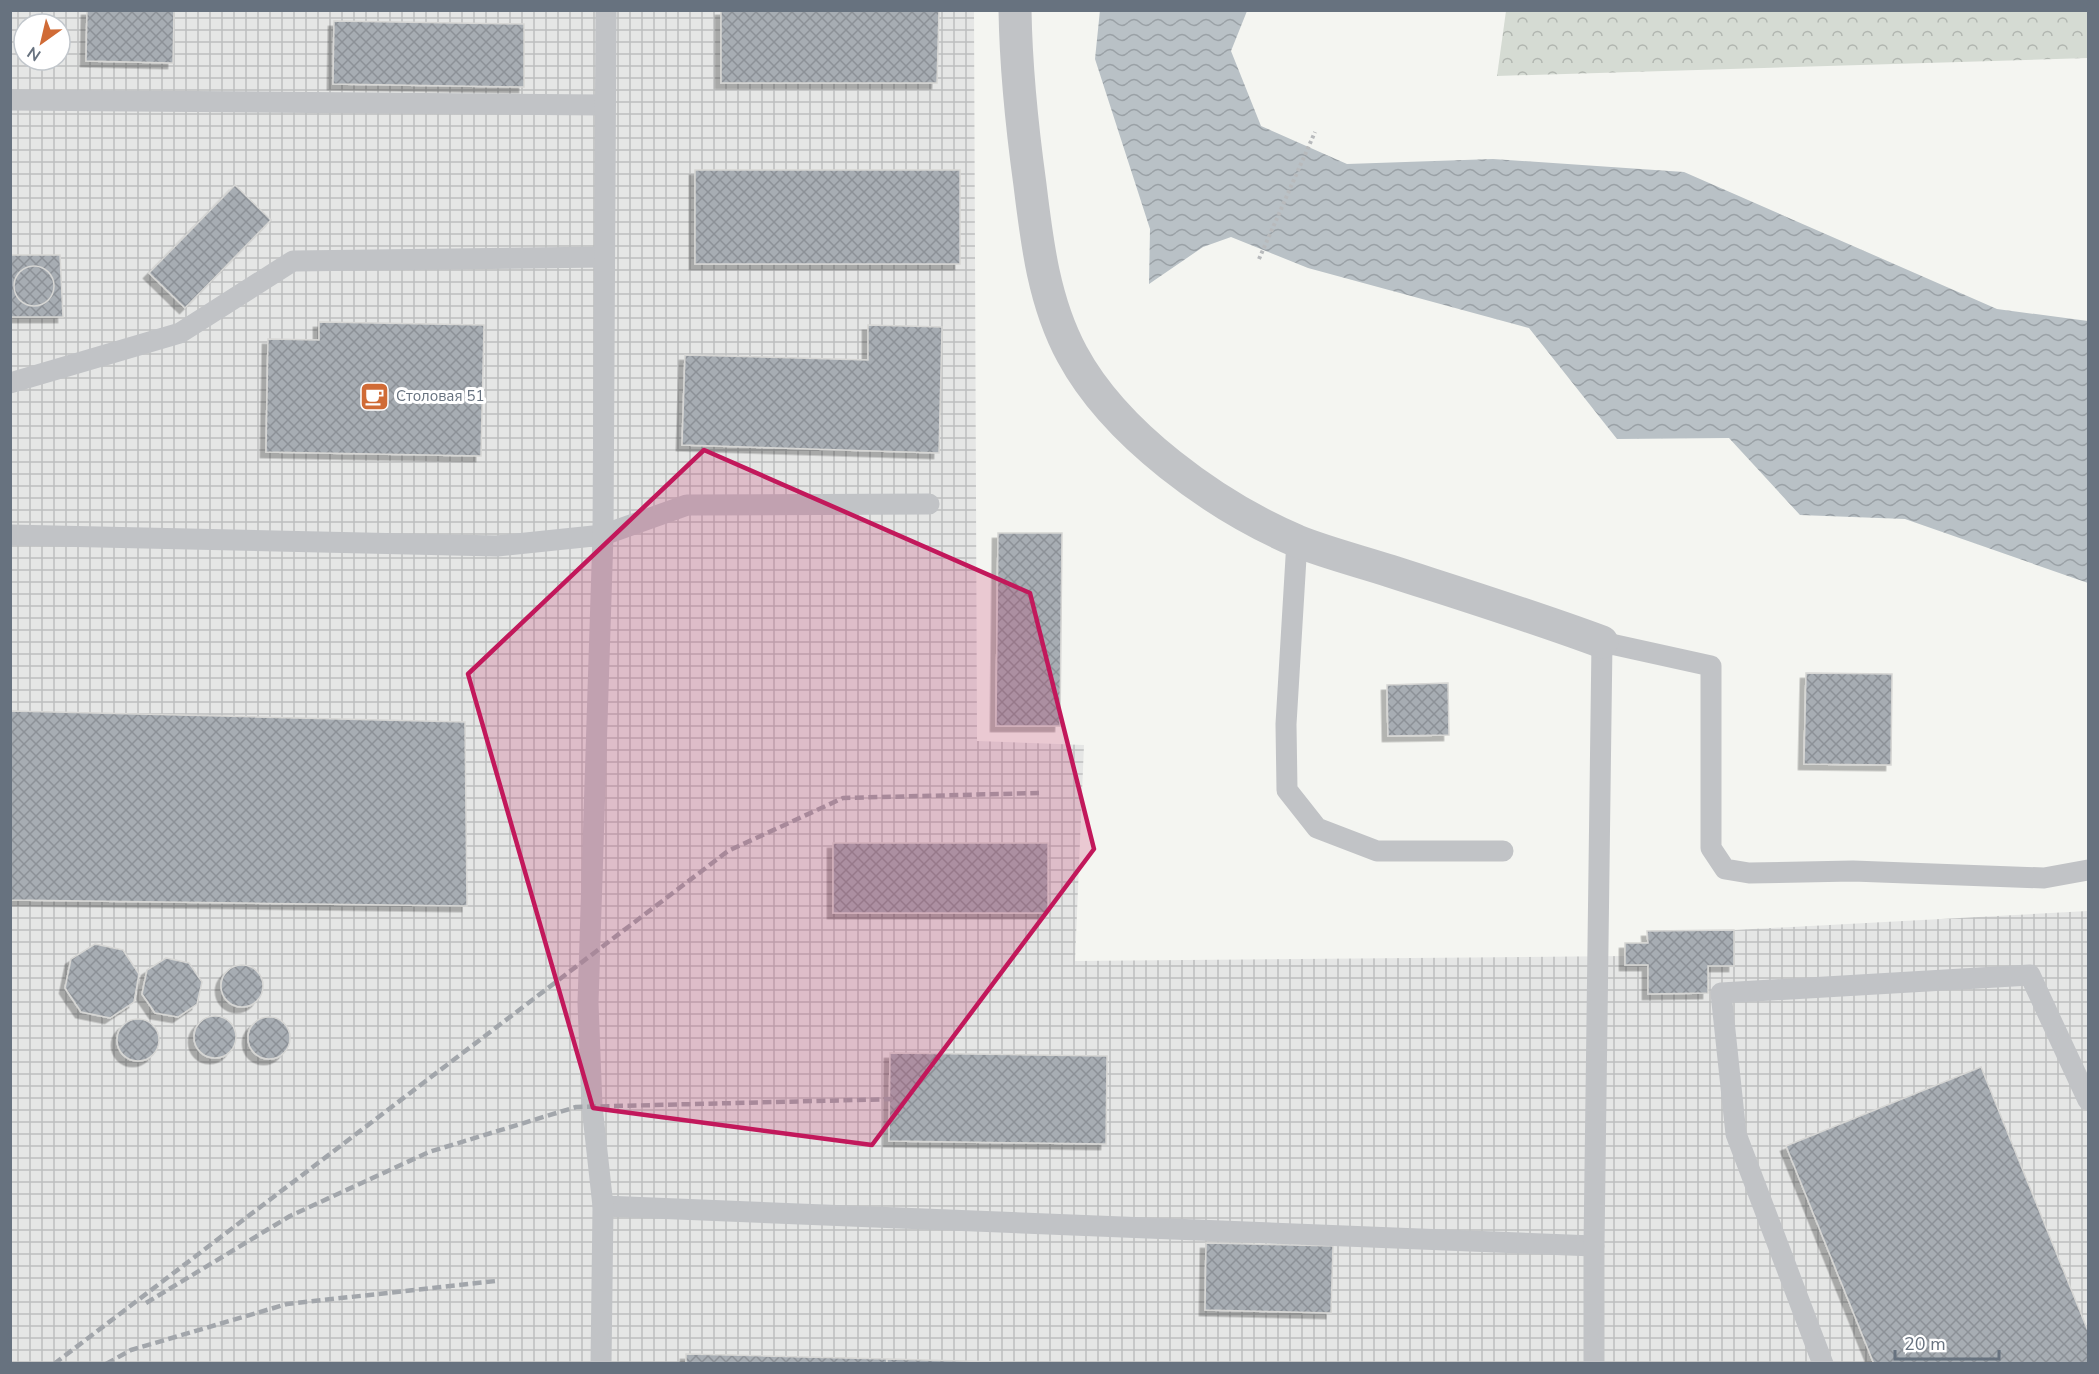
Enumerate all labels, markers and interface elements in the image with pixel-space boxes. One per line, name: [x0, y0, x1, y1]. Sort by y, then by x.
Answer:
north arrow: [12, 12, 72, 72]
text: N: [23, 41, 45, 66]
cafe icon: Столовая 51: [359, 380, 391, 412]
place label: Столовая 51: [396, 386, 484, 406]
scale bar: [1895, 1323, 1998, 1361]
text: 20 m: [1904, 1332, 1946, 1356]

